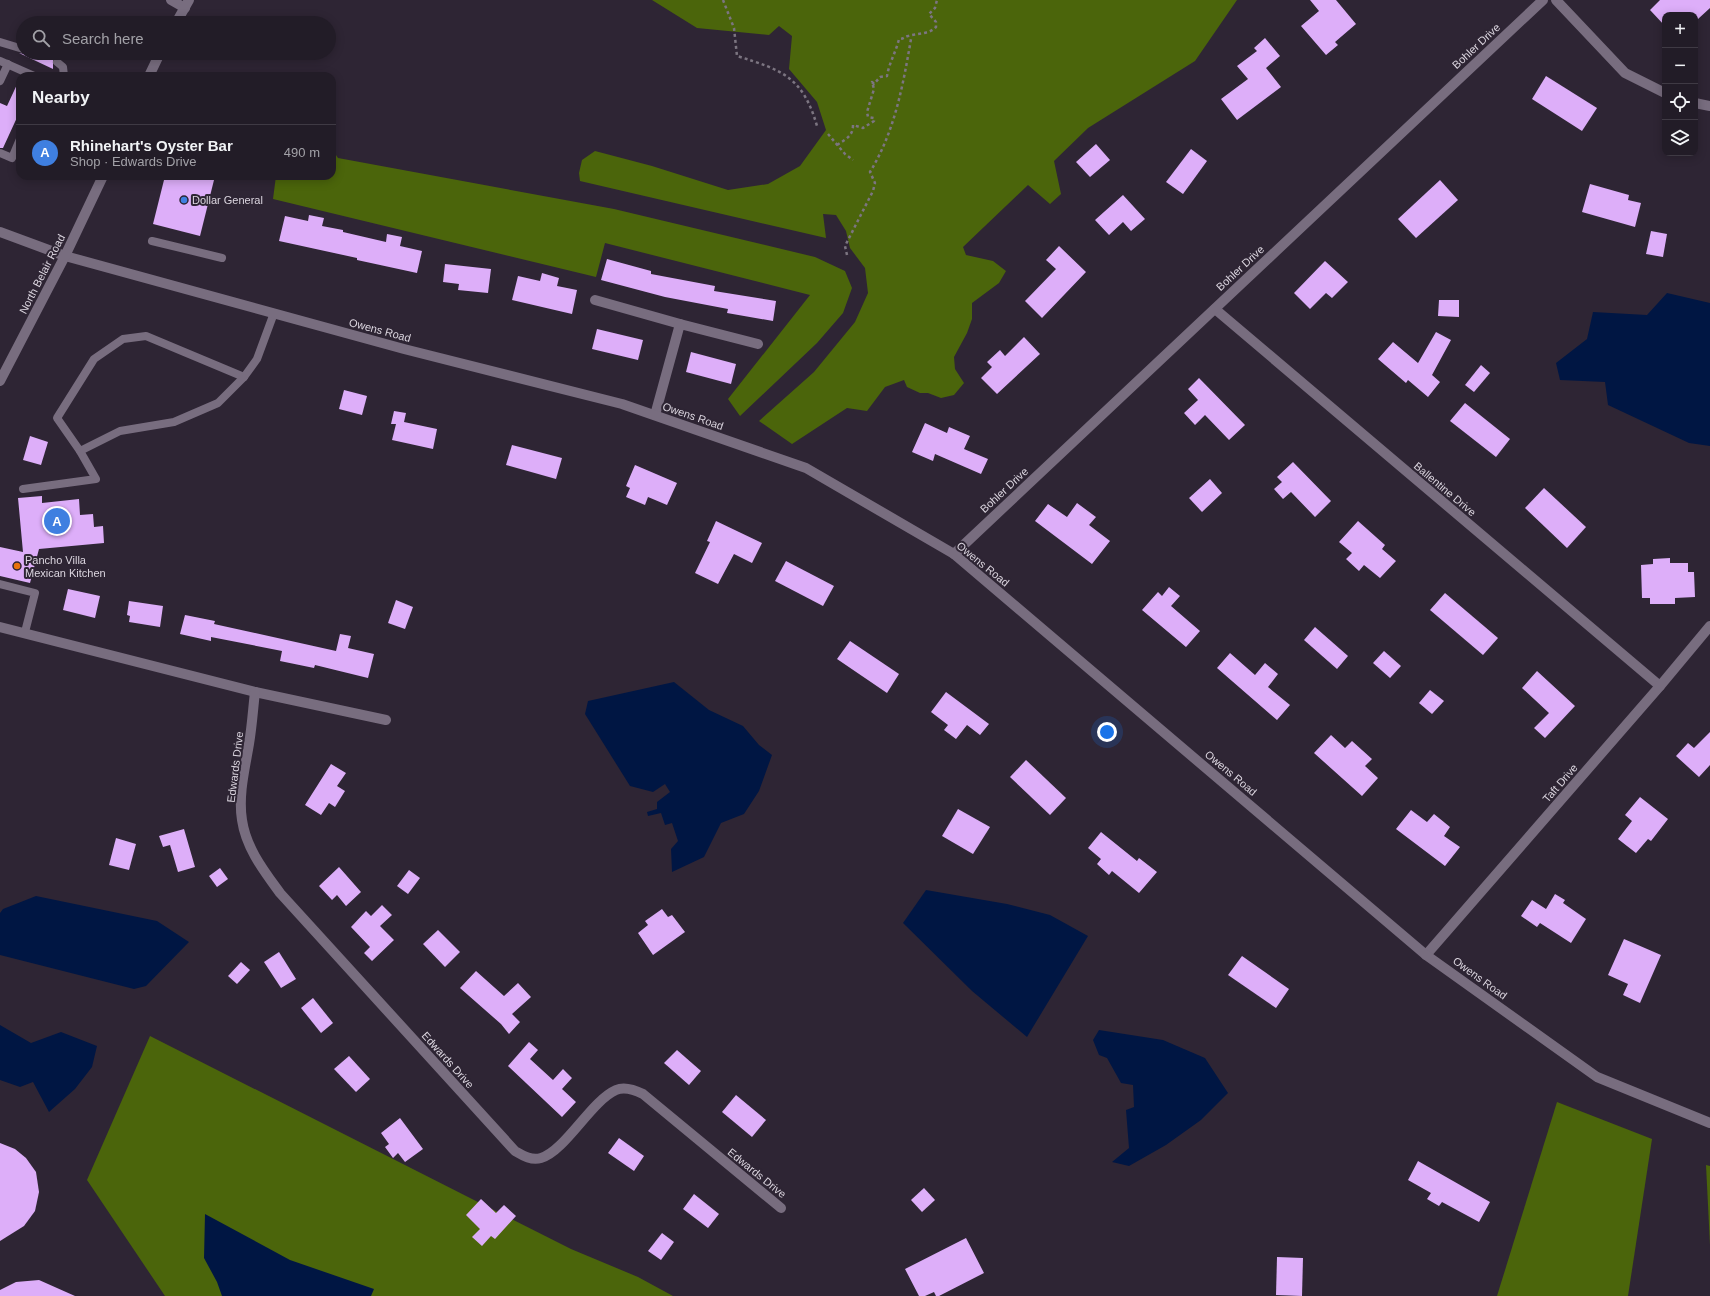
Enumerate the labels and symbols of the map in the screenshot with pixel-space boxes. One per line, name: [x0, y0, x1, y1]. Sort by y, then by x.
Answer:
street label: Bohler Drive: [1450, 21, 1502, 71]
place label: Dollar General: [192, 194, 263, 206]
marker: Dollar General: [179, 195, 189, 205]
street label: North Belair Road: [17, 232, 67, 316]
street label: Bohler Drive: [1214, 243, 1266, 293]
street label: Owens Road: [348, 316, 412, 344]
street label: Owens Road: [661, 400, 725, 432]
street label: Ballentine Drive: [1412, 460, 1478, 518]
street label: Bohler Drive: [978, 465, 1030, 515]
pin: A: [44, 506, 70, 536]
street label: Owens Road: [955, 539, 1011, 589]
place label: Pancho Villa Mexican Kitchen: [25, 554, 106, 579]
marker: Pancho Villa Mexican Kitchen: [12, 561, 22, 571]
your location: [1097, 722, 1117, 742]
street label: Edwards Drive: [225, 731, 245, 803]
street label: Owens Road: [1203, 748, 1259, 798]
street label: Taft Drive: [1540, 762, 1580, 804]
street label: Owens Road: [1451, 954, 1509, 1002]
street label: Edwards Drive: [420, 1029, 476, 1091]
street label: Edwards Drive: [725, 1146, 789, 1200]

